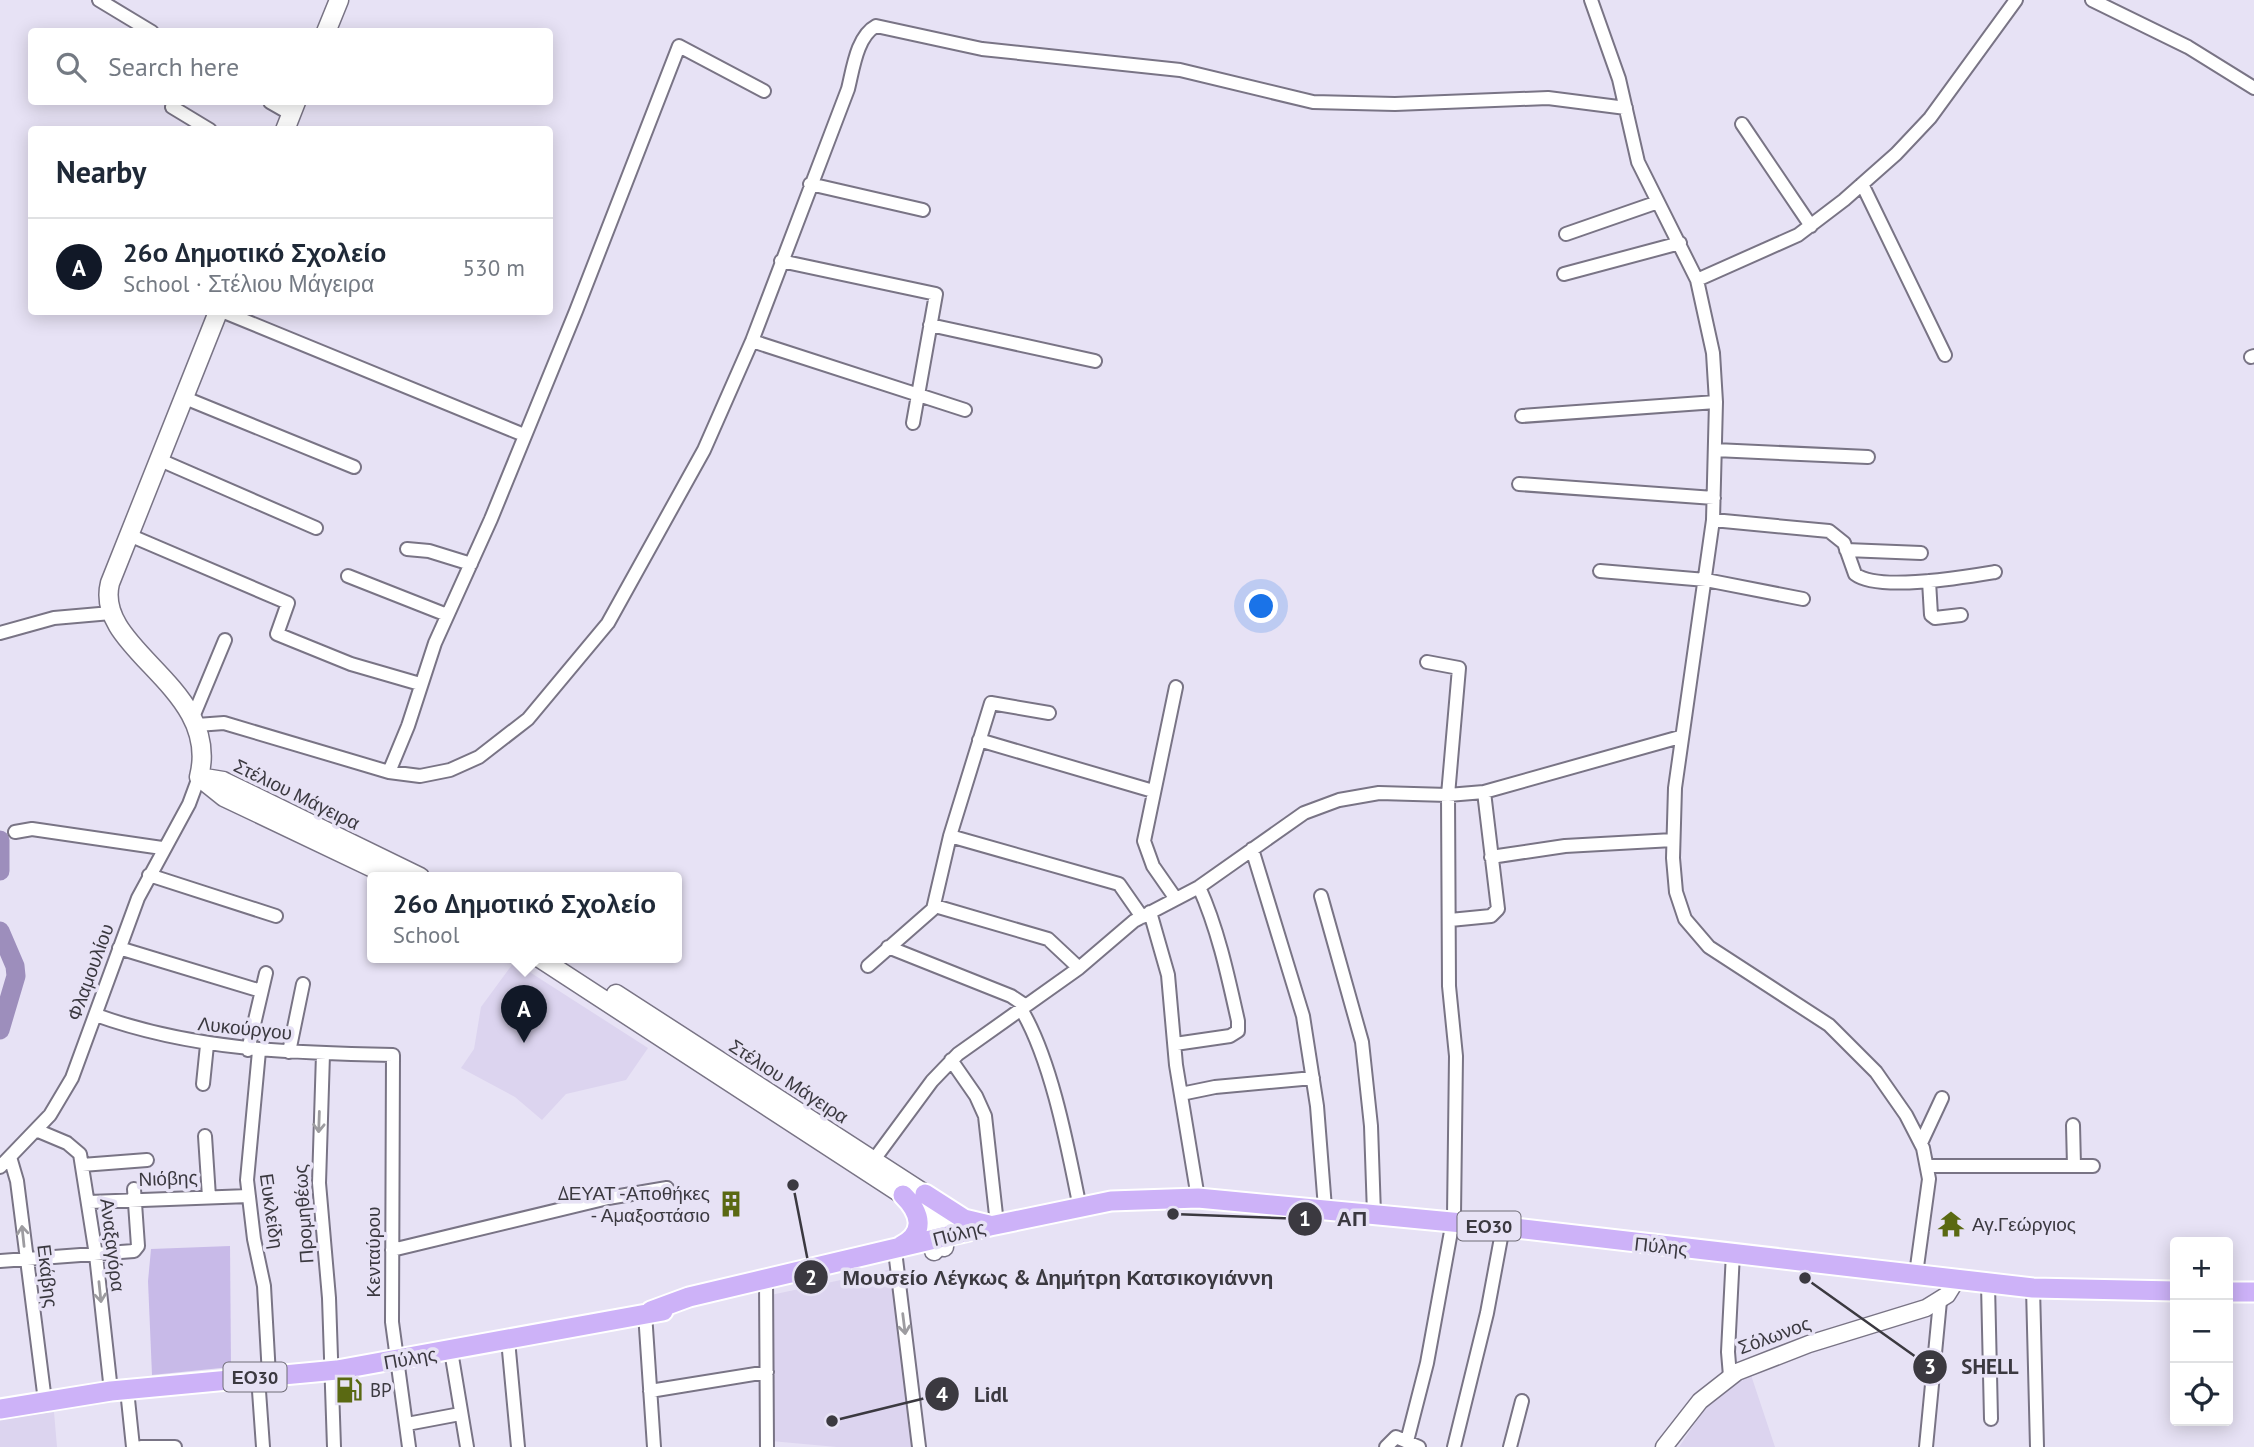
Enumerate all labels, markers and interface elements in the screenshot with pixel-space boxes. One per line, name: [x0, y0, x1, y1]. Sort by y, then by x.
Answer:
search box: [28, 28, 553, 105]
icon: search: [52, 48, 90, 86]
text: Search here: [108, 50, 239, 83]
text: Nearby: [56, 152, 146, 191]
text: 26ο Δημοτικό Σχολείο: [123, 236, 386, 269]
text: A: [72, 253, 86, 282]
text: 530 m: [463, 253, 525, 282]
text: School · Στέλιου Μάγειρα: [123, 269, 374, 298]
your location: [1244, 589, 1278, 623]
street label: Στέλιου Μάγειρα: [230, 753, 364, 835]
popup: [367, 872, 682, 963]
text: 26ο Δημοτικό Σχολείο: [393, 887, 656, 920]
street label: Φλαμουλίου: [61, 920, 119, 1024]
text: School: [393, 920, 459, 949]
pin: A: [501, 985, 547, 1043]
street label: Λυκούργου: [197, 1011, 293, 1045]
street label: Στέλιου Μάγειρα: [725, 1034, 853, 1128]
one-way arrow: [312, 1110, 325, 1133]
street label: Προμηθέως: [288, 1164, 318, 1264]
street label: Νιόβης: [138, 1165, 198, 1191]
street label: Ευκλείδη: [255, 1172, 289, 1250]
place label: ΔΕΥΑΤ -Αποθήκες - Αμαξοστάσιο: [558, 1181, 710, 1227]
building icon: ΔΕΥΑΤ -Αποθήκες - Αμαξοστάσιο: [716, 1189, 746, 1219]
street label: Αναξαγόρα: [95, 1197, 131, 1293]
callout: ΑΠ: [1288, 1198, 1381, 1240]
text: 1: [1299, 1205, 1311, 1232]
text: ΑΠ: [1337, 1205, 1367, 1232]
street label: Κενταύρου: [361, 1206, 385, 1298]
temple icon: Αγ.Γεώργιος: [1936, 1209, 1966, 1239]
road number: ΕΟ30: [1458, 1212, 1520, 1240]
place label: Αγ.Γεώργιος: [1972, 1212, 2076, 1236]
street label: Πύλης: [930, 1215, 988, 1251]
one-way arrow: [17, 1225, 30, 1248]
street label: Πύλης: [1633, 1231, 1689, 1261]
map controls: [2170, 1237, 2233, 1426]
button: +: [2170, 1237, 2233, 1300]
street label: Εκάβης: [32, 1243, 64, 1309]
callout: Μουσείο Λέγκως & Δημήτρη Κατσικογιάννη: [794, 1256, 1287, 1298]
text: 2: [805, 1264, 817, 1291]
text: Μουσείο Λέγκως & Δημήτρη Κατσικογιάννη: [843, 1264, 1273, 1291]
one-way arrow: [94, 1280, 107, 1303]
button: −: [2170, 1300, 2233, 1363]
street label: Σόλωνος: [1735, 1311, 1813, 1359]
one-way arrow: [897, 1312, 910, 1335]
street label: Πύλης: [382, 1342, 438, 1374]
callout: SHELL: [1912, 1346, 2033, 1388]
text: 3: [1924, 1353, 1936, 1380]
text: SHELL: [1961, 1353, 2019, 1380]
road number: ΕΟ30: [224, 1362, 286, 1392]
button: locate: [2170, 1363, 2233, 1426]
callout: Lidl: [925, 1373, 1022, 1415]
fuel station icon: BP: [334, 1375, 364, 1405]
place label: BP: [370, 1378, 392, 1402]
text: 4: [936, 1381, 948, 1408]
text: Lidl: [974, 1381, 1009, 1408]

